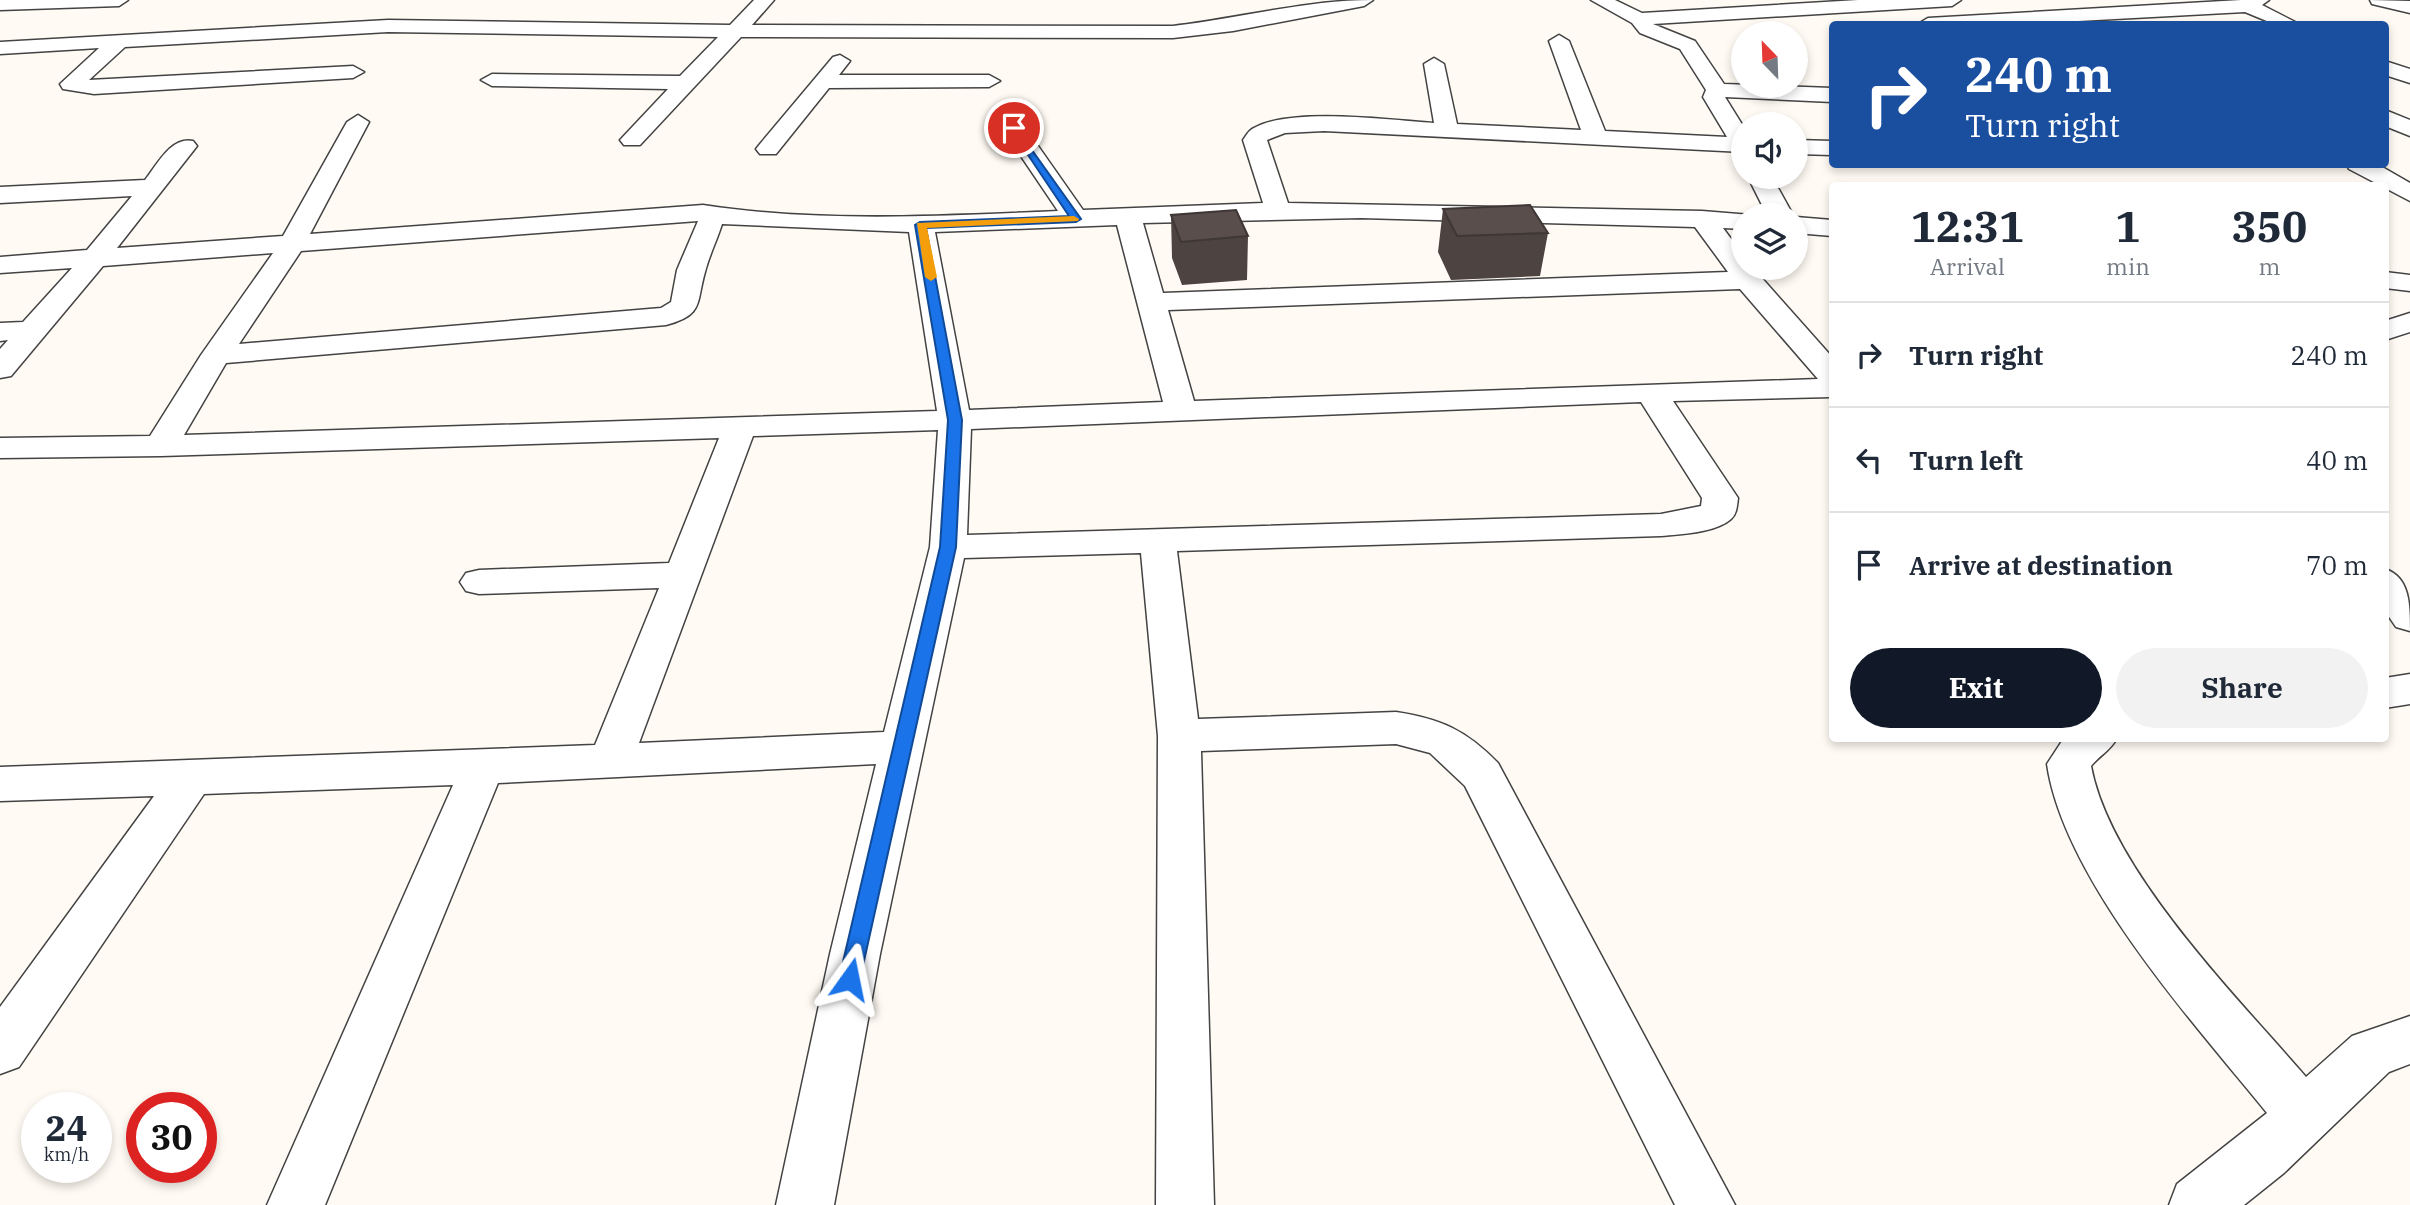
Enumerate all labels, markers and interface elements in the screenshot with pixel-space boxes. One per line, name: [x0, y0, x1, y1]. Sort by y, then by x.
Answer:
north arrow: [1731, 21, 1808, 98]
map controls: [1731, 21, 1808, 280]
text: 240 m: [1965, 42, 2112, 105]
icon: right: [1850, 49, 1941, 140]
pin: [984, 98, 1044, 158]
text: Turn right: [1965, 104, 2120, 146]
icon: arrive: [995, 109, 1033, 147]
button: sound: [1731, 112, 1808, 189]
text: 12:31: [1911, 199, 2024, 254]
text: 1: [2115, 199, 2141, 254]
text: 350: [2232, 199, 2307, 254]
button: layers: [1731, 203, 1808, 280]
text: Arrival: [1930, 251, 2005, 281]
text: min: [2106, 251, 2150, 281]
text: m: [2258, 251, 2280, 281]
icon: right: [1850, 336, 1888, 374]
text: Turn right: [1909, 338, 2043, 372]
text: 240 m: [2290, 338, 2368, 372]
icon: left: [1850, 441, 1888, 479]
text: Turn left: [1909, 443, 2023, 477]
text: 40 m: [2306, 443, 2368, 477]
icon: arrive: [1850, 546, 1888, 584]
text: Arrive at destination: [1909, 548, 2173, 582]
text: 70 m: [2306, 548, 2368, 582]
button: Exit: [1850, 648, 2102, 728]
button: Share: [2116, 648, 2368, 728]
position arrow: [813, 942, 887, 1016]
speed limit sign: 30: [126, 1092, 217, 1183]
text: 24: [45, 1105, 88, 1151]
text: km/h: [44, 1143, 89, 1166]

